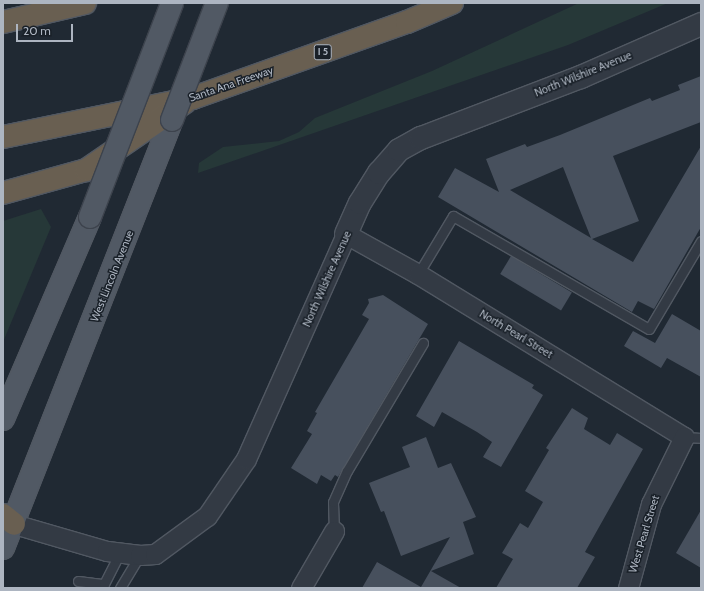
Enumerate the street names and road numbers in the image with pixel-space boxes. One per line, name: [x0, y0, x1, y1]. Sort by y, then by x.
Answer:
road number: I 5: [313, 44, 333, 60]
street label: North Wilshire Avenue: [532, 48, 634, 100]
street label: Santa Ana Freeway: [187, 63, 275, 105]
street label: West Lincoln Avenue: [88, 228, 136, 324]
street label: North Wilshire Avenue: [300, 229, 354, 329]
street label: North Pearl Street: [477, 307, 555, 361]
street label: West Pearl Street: [626, 494, 662, 574]

